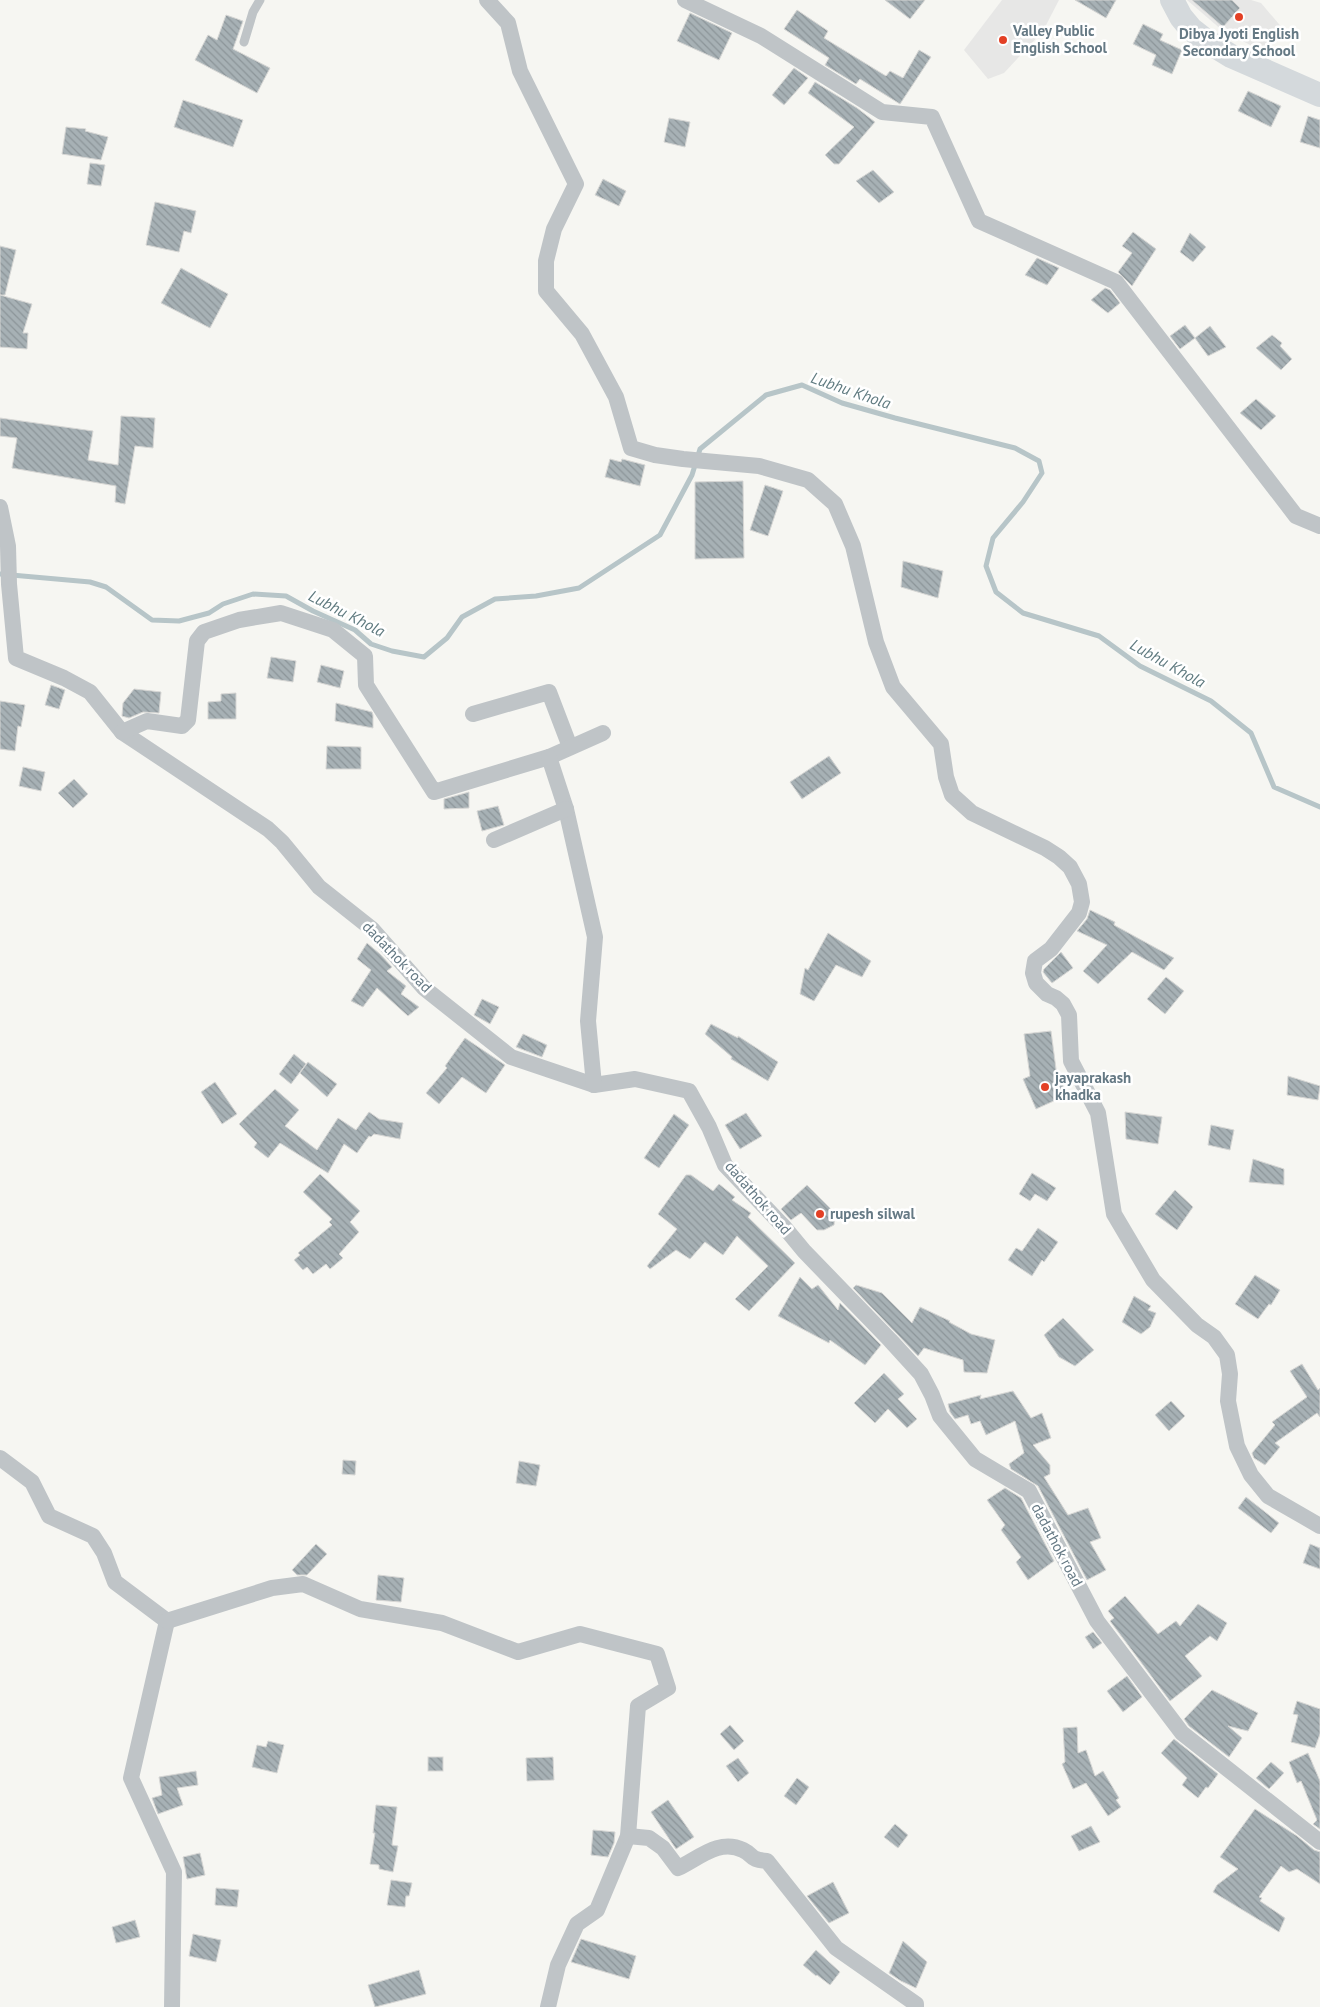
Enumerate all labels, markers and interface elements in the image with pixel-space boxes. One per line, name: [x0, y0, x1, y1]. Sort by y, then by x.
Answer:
marker: Dibya Jyoti English Secondary School: [1233, 11, 1245, 23]
place label: Valley Public English School: [1012, 21, 1108, 57]
place label: Dibya Jyoti English Secondary School: [1179, 24, 1299, 60]
marker: Valley Public English School: [997, 34, 1009, 46]
water label: Lubhu Khola: [808, 367, 894, 413]
water label: Lubhu Khola: [305, 585, 389, 641]
water label: Lubhu Khola: [1127, 634, 1209, 692]
street label: dadathok road: [359, 917, 436, 996]
place label: jayaprakash khadka: [1054, 1068, 1131, 1104]
marker: jayaprakash khadka: [1039, 1081, 1051, 1093]
street label: dadathok road: [721, 1157, 796, 1239]
place label: rupesh silwal: [830, 1204, 915, 1223]
marker: rupesh silwal: [814, 1208, 826, 1220]
street label: dadathok road: [1028, 1500, 1087, 1590]

